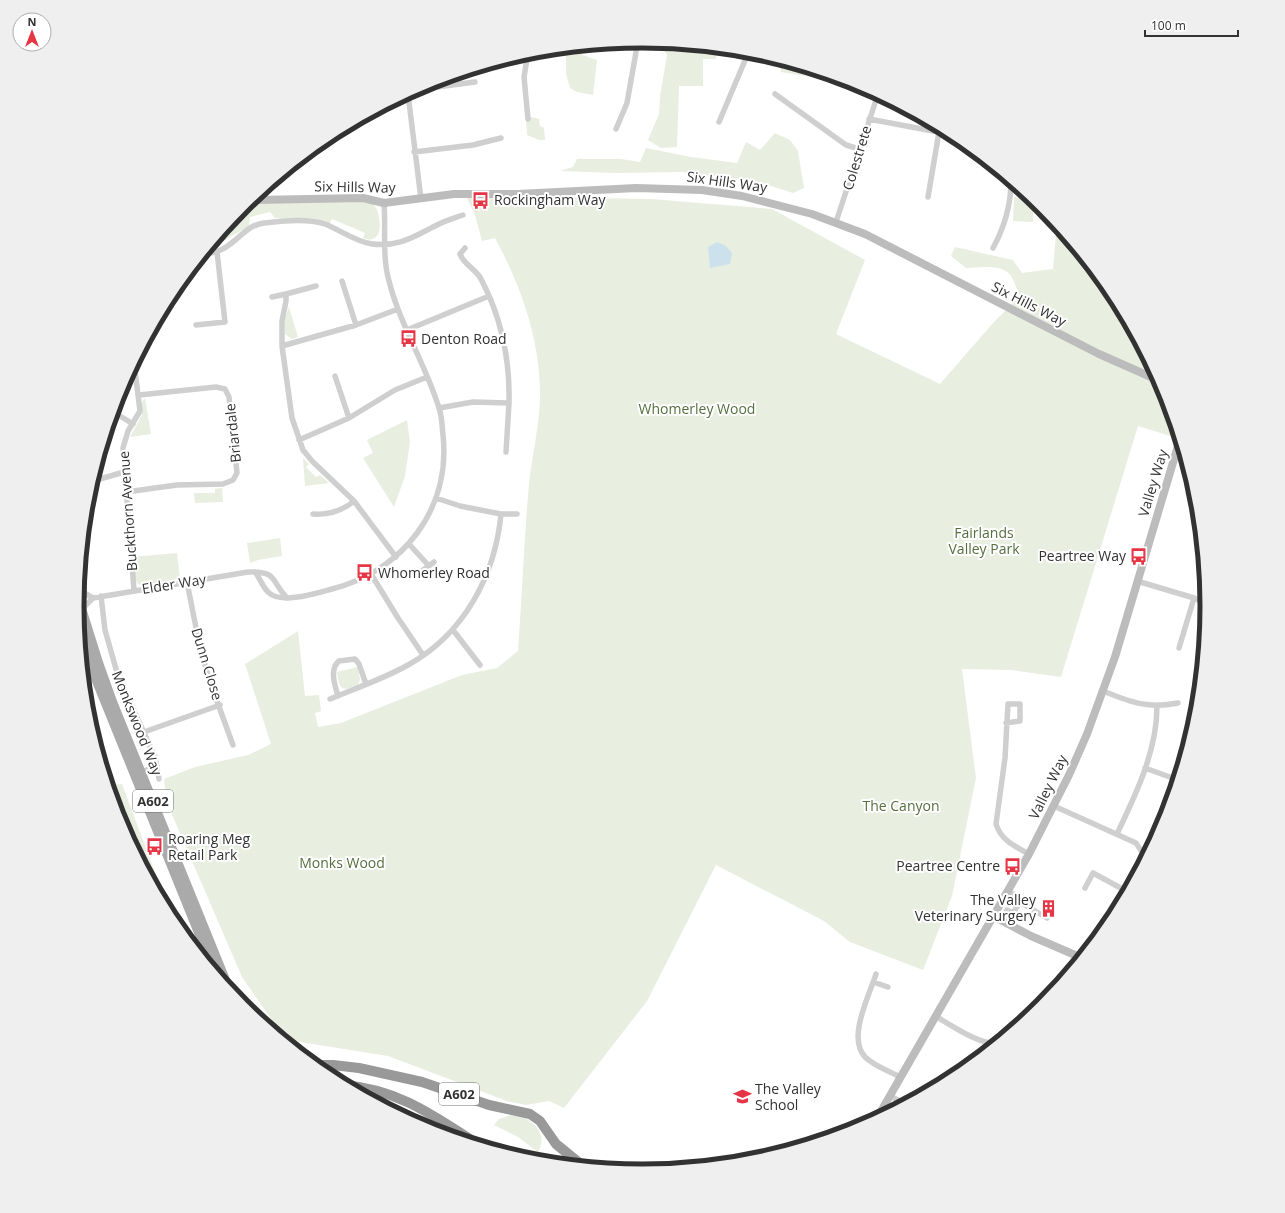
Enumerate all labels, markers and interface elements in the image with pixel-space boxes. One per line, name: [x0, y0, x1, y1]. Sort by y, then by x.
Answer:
north arrow: [12, 12, 52, 52]
scale bar: [1145, 12, 1238, 38]
text: N: [28, 14, 36, 29]
text: 100 m: [1151, 17, 1186, 34]
street label: Colestrete: [838, 123, 875, 193]
street label: Six Hills Way: [686, 166, 770, 197]
street label: Six Hills Way: [314, 176, 397, 197]
bus stop icon: Rockingham Way: [471, 190, 491, 210]
place label: Rockingham Way: [494, 190, 607, 209]
street label: Six Hills Way: [989, 277, 1071, 331]
bus stop icon: Denton Road: [398, 329, 418, 349]
place label: Denton Road: [421, 329, 507, 348]
park label: Whomerley Wood: [639, 399, 755, 418]
street label: Briardale: [220, 402, 245, 464]
street label: Valley Way: [1133, 446, 1172, 519]
street label: Buckthorn Avenue: [114, 450, 141, 572]
park label: Fairlands Valley Park: [949, 523, 1020, 558]
place label: Peartree Way: [1038, 546, 1127, 565]
bus stop icon: Peartree Way: [1129, 546, 1149, 566]
bus stop icon: Whomerley Road: [355, 563, 375, 583]
place label: Whomerley Road: [378, 563, 490, 582]
street label: Elder Way: [140, 569, 208, 598]
street label: Dunn Close: [187, 625, 228, 703]
street label: Monkswood Way: [108, 668, 167, 779]
street label: Valley Way: [1024, 751, 1072, 822]
road number: A602: [133, 790, 173, 812]
park label: The Canyon: [863, 796, 940, 815]
place label: Roaring Meg Retail Park: [168, 829, 250, 864]
bus stop icon: Roaring Meg Retail Park: [145, 837, 165, 857]
park label: Monks Wood: [299, 853, 385, 872]
place label: Peartree Centre: [896, 856, 1000, 875]
bus stop icon: Peartree Centre: [1003, 856, 1023, 876]
place label: The Valley Veterinary Surgery: [915, 890, 1037, 925]
building icon: The Valley Veterinary Surgery: [1039, 898, 1059, 918]
place label: The Valley School: [755, 1079, 822, 1114]
road number: A602: [439, 1083, 479, 1105]
school or university icon: The Valley School: [732, 1087, 752, 1107]

